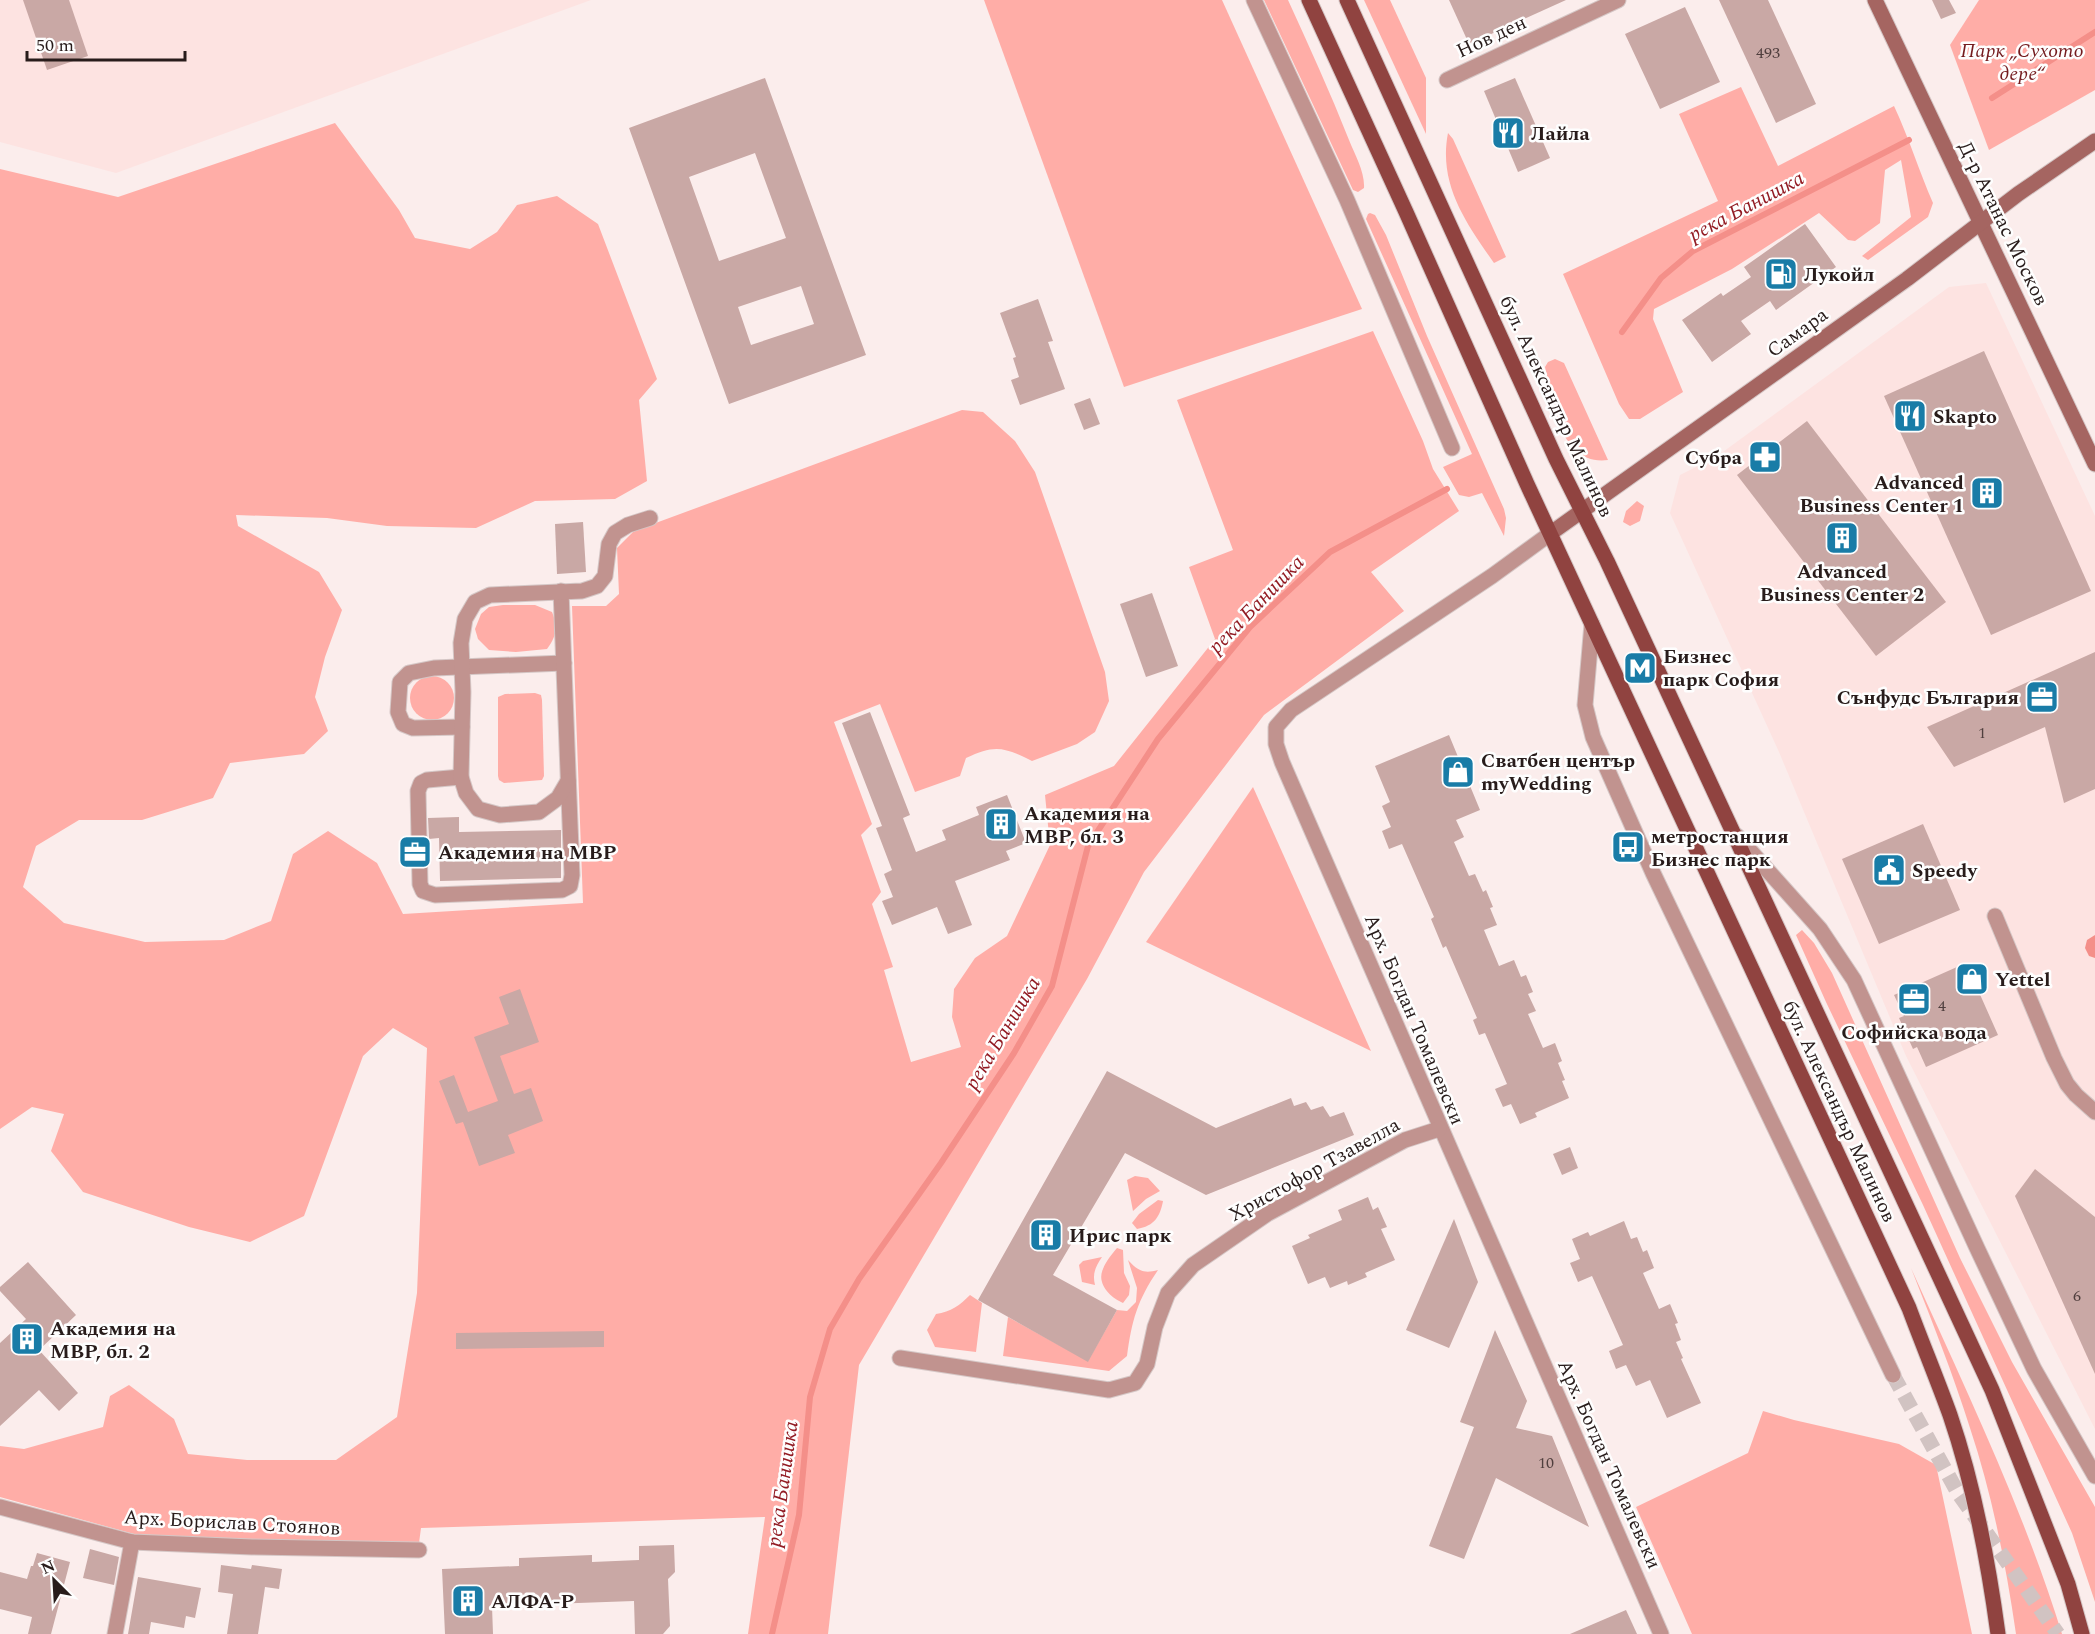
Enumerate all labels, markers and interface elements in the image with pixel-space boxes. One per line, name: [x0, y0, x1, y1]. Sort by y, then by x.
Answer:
street label: Нов ден: [1451, 8, 1531, 66]
scale bar: [27, 24, 184, 62]
text: 50 m: [36, 32, 74, 59]
park label: Парк „Сухото дере“: [1960, 36, 2084, 89]
house number: 493: [1756, 41, 1780, 65]
restaurant icon: Лайла: [1490, 115, 1526, 151]
place label: Лайла: [1531, 119, 1591, 149]
street label: Д-р Атанас Москов: [1950, 136, 2056, 311]
water label: река Банишка: [1682, 163, 1811, 251]
fuel station icon: Лукойл: [1763, 256, 1799, 292]
place label: Лукойл: [1804, 260, 1874, 290]
street label: бул. Александър Малинов: [1491, 291, 1621, 522]
street label: Самара: [1761, 300, 1835, 365]
restaurant icon: Skapto: [1892, 398, 1928, 434]
place label: Skapto: [1933, 402, 1997, 432]
pharmacy icon: Субра: [1747, 439, 1783, 475]
place label: Субра: [1685, 443, 1743, 473]
place label: Advanced Business Center 1: [1799, 468, 1964, 521]
building icon: Advanced Business Center 1: [1969, 475, 2005, 511]
building icon: Advanced Business Center 2: [1824, 520, 1860, 556]
water label: река Банишка: [1200, 548, 1313, 662]
place label: Advanced Business Center 2: [1760, 557, 1924, 610]
place label: Бизнес парк София: [1663, 642, 1779, 695]
metro station icon: Бизнес парк София: [1622, 650, 1658, 686]
office icon: Сънфудс България: [2024, 679, 2060, 715]
place label: Сънфудс България: [1837, 683, 2019, 713]
house number: 1: [1978, 721, 1986, 745]
place label: Сватбен център myWedding: [1481, 746, 1635, 799]
shop icon: Сватбен център myWedding: [1440, 754, 1476, 790]
place label: Академия на МВР, бл. 3: [1024, 799, 1150, 852]
building icon: Академия на МВР, бл. 3: [983, 806, 1019, 842]
place label: метростанция Бизнес парк: [1651, 822, 1789, 875]
bus stop icon: метростанция Бизнес парк: [1610, 829, 1646, 865]
office icon: Академия на МВР: [397, 834, 433, 870]
place label: Академия на МВР: [438, 838, 617, 868]
public building icon: Speedy: [1871, 852, 1907, 888]
place label: Speedy: [1912, 856, 1978, 886]
street label: Арх. Богдан Томалевски: [1356, 909, 1472, 1129]
shop icon: Yettel: [1954, 961, 1990, 997]
place label: Yettel: [1995, 965, 2050, 995]
water label: река Банишка: [956, 970, 1050, 1097]
office icon: Софийска вода: [1896, 981, 1932, 1017]
house number: 4: [1938, 994, 1946, 1018]
street label: бул. Александър Малинов: [1774, 996, 1904, 1227]
place label: Софийска вода: [1841, 1018, 1987, 1048]
street label: Христофор Тзавелла: [1223, 1110, 1406, 1230]
building icon: Ирис парк: [1028, 1217, 1064, 1253]
place label: Ирис парк: [1069, 1221, 1172, 1251]
house number: 6: [2073, 1284, 2081, 1308]
place label: Академия на МВР, бл. 2: [50, 1314, 176, 1367]
building icon: Академия на МВР, бл. 2: [9, 1321, 45, 1357]
street label: Арх. Богдан Томалевски: [1549, 1355, 1669, 1574]
water label: река Банишка: [758, 1419, 808, 1550]
house number: 10: [1538, 1451, 1554, 1475]
street label: Арх. Борислав Стоянов: [123, 1502, 341, 1544]
north arrow: [24, 1550, 84, 1610]
text: N: [37, 1554, 59, 1581]
building icon: АЛФА-Р: [450, 1583, 486, 1619]
place label: АЛФА-Р: [491, 1587, 574, 1617]

